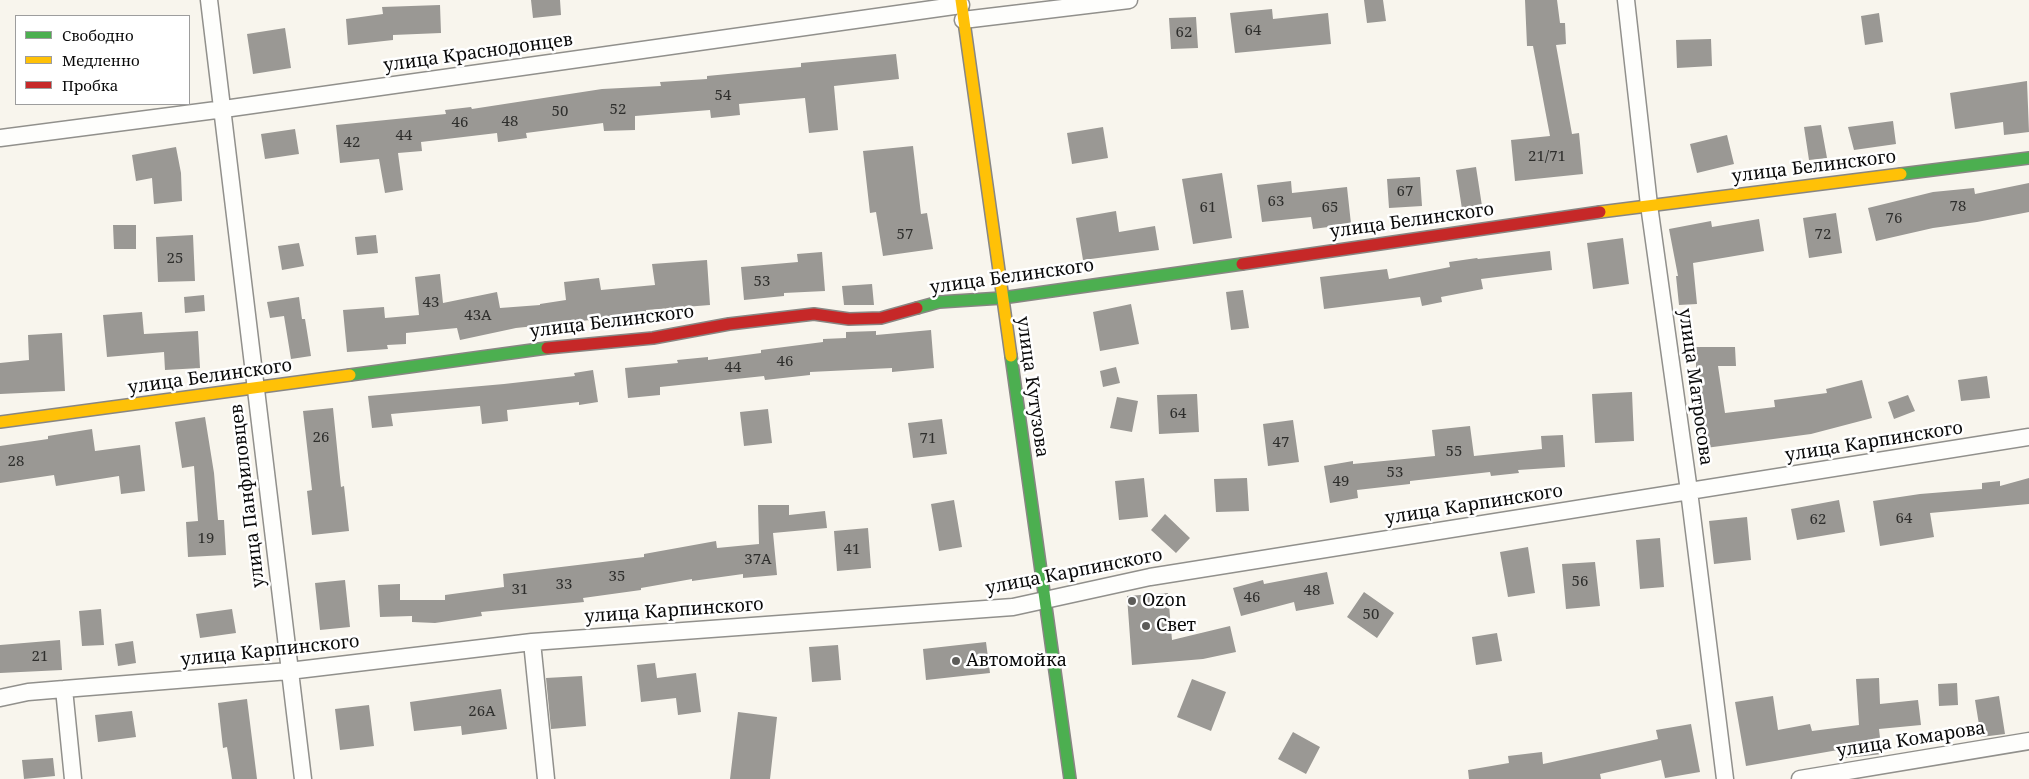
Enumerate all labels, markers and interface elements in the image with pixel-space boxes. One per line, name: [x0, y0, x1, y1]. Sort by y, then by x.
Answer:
legend: [15, 15, 190, 105]
house number: 64: [1245, 22, 1261, 40]
house number: 62: [1176, 24, 1192, 42]
text: Свободно: [62, 25, 134, 45]
street label: улица Краснодонцев: [382, 29, 574, 77]
text: Медленно: [62, 50, 140, 70]
text: Пробка: [62, 75, 118, 95]
house number: 54: [715, 87, 731, 105]
house number: 52: [610, 101, 626, 119]
house number: 50: [552, 103, 568, 121]
house number: 48: [502, 113, 518, 131]
house number: 46: [452, 114, 468, 132]
house number: 44: [396, 127, 412, 145]
house number: 42: [344, 134, 360, 152]
street label: улица Белинского: [1731, 146, 1897, 188]
house number: 21/71: [1528, 148, 1566, 166]
house number: 67: [1397, 183, 1413, 201]
house number: 63: [1268, 193, 1284, 211]
house number: 78: [1950, 198, 1966, 216]
house number: 61: [1200, 199, 1216, 217]
house number: 65: [1322, 199, 1338, 217]
street label: улица Белинского: [1329, 199, 1495, 243]
house number: 76: [1886, 210, 1902, 228]
house number: 57: [897, 226, 913, 244]
house number: 72: [1815, 226, 1831, 244]
house number: 25: [167, 250, 183, 268]
street label: улица Белинского: [929, 255, 1095, 299]
house number: 53: [754, 273, 770, 291]
house number: 43: [423, 294, 439, 312]
street label: улица Белинского: [529, 301, 695, 343]
house number: 43А: [464, 307, 492, 325]
street label: улица Матросова: [1673, 307, 1717, 467]
street label: улица Кутузова: [1011, 315, 1053, 459]
house number: 46: [777, 353, 793, 371]
street label: улица Белинского: [127, 355, 293, 399]
house number: 44: [725, 359, 741, 377]
street label: улица Панфиловцев: [226, 403, 270, 589]
house number: 64: [1170, 405, 1186, 423]
street label: улица Карпинского: [1784, 417, 1964, 467]
house number: 26: [313, 429, 329, 447]
house number: 71: [920, 430, 936, 448]
house number: 47: [1273, 434, 1289, 452]
house number: 55: [1446, 443, 1462, 461]
house number: 28: [8, 453, 24, 471]
house number: 53: [1387, 464, 1403, 482]
house number: 49: [1333, 473, 1349, 491]
street label: улица Карпинского: [1384, 480, 1564, 530]
house number: 64: [1896, 510, 1912, 528]
house number: 62: [1810, 511, 1826, 529]
house number: 19: [198, 530, 214, 548]
house number: 41: [844, 541, 860, 559]
street label: улица Карпинского: [984, 544, 1164, 600]
house number: 37А: [744, 551, 772, 569]
house number: 35: [609, 568, 625, 586]
house number: 56: [1572, 573, 1588, 591]
house number: 33: [556, 576, 572, 594]
house number: 31: [512, 581, 528, 599]
house number: 48: [1304, 582, 1320, 600]
house number: 46: [1244, 589, 1260, 607]
place label: Ozon: [1142, 590, 1187, 612]
street label: улица Карпинского: [584, 594, 764, 628]
marker: Ozon: [1126, 595, 1138, 607]
house number: 50: [1363, 606, 1379, 624]
place label: Свет: [1156, 615, 1196, 637]
marker: Свет: [1140, 620, 1152, 632]
street label: улица Карпинского: [180, 631, 360, 671]
house number: 21: [32, 648, 48, 666]
place label: Автомойка: [966, 650, 1067, 672]
marker: Автомойка: [950, 655, 962, 667]
house number: 26А: [468, 703, 496, 721]
street label: улица Комарова: [1835, 718, 1987, 762]

